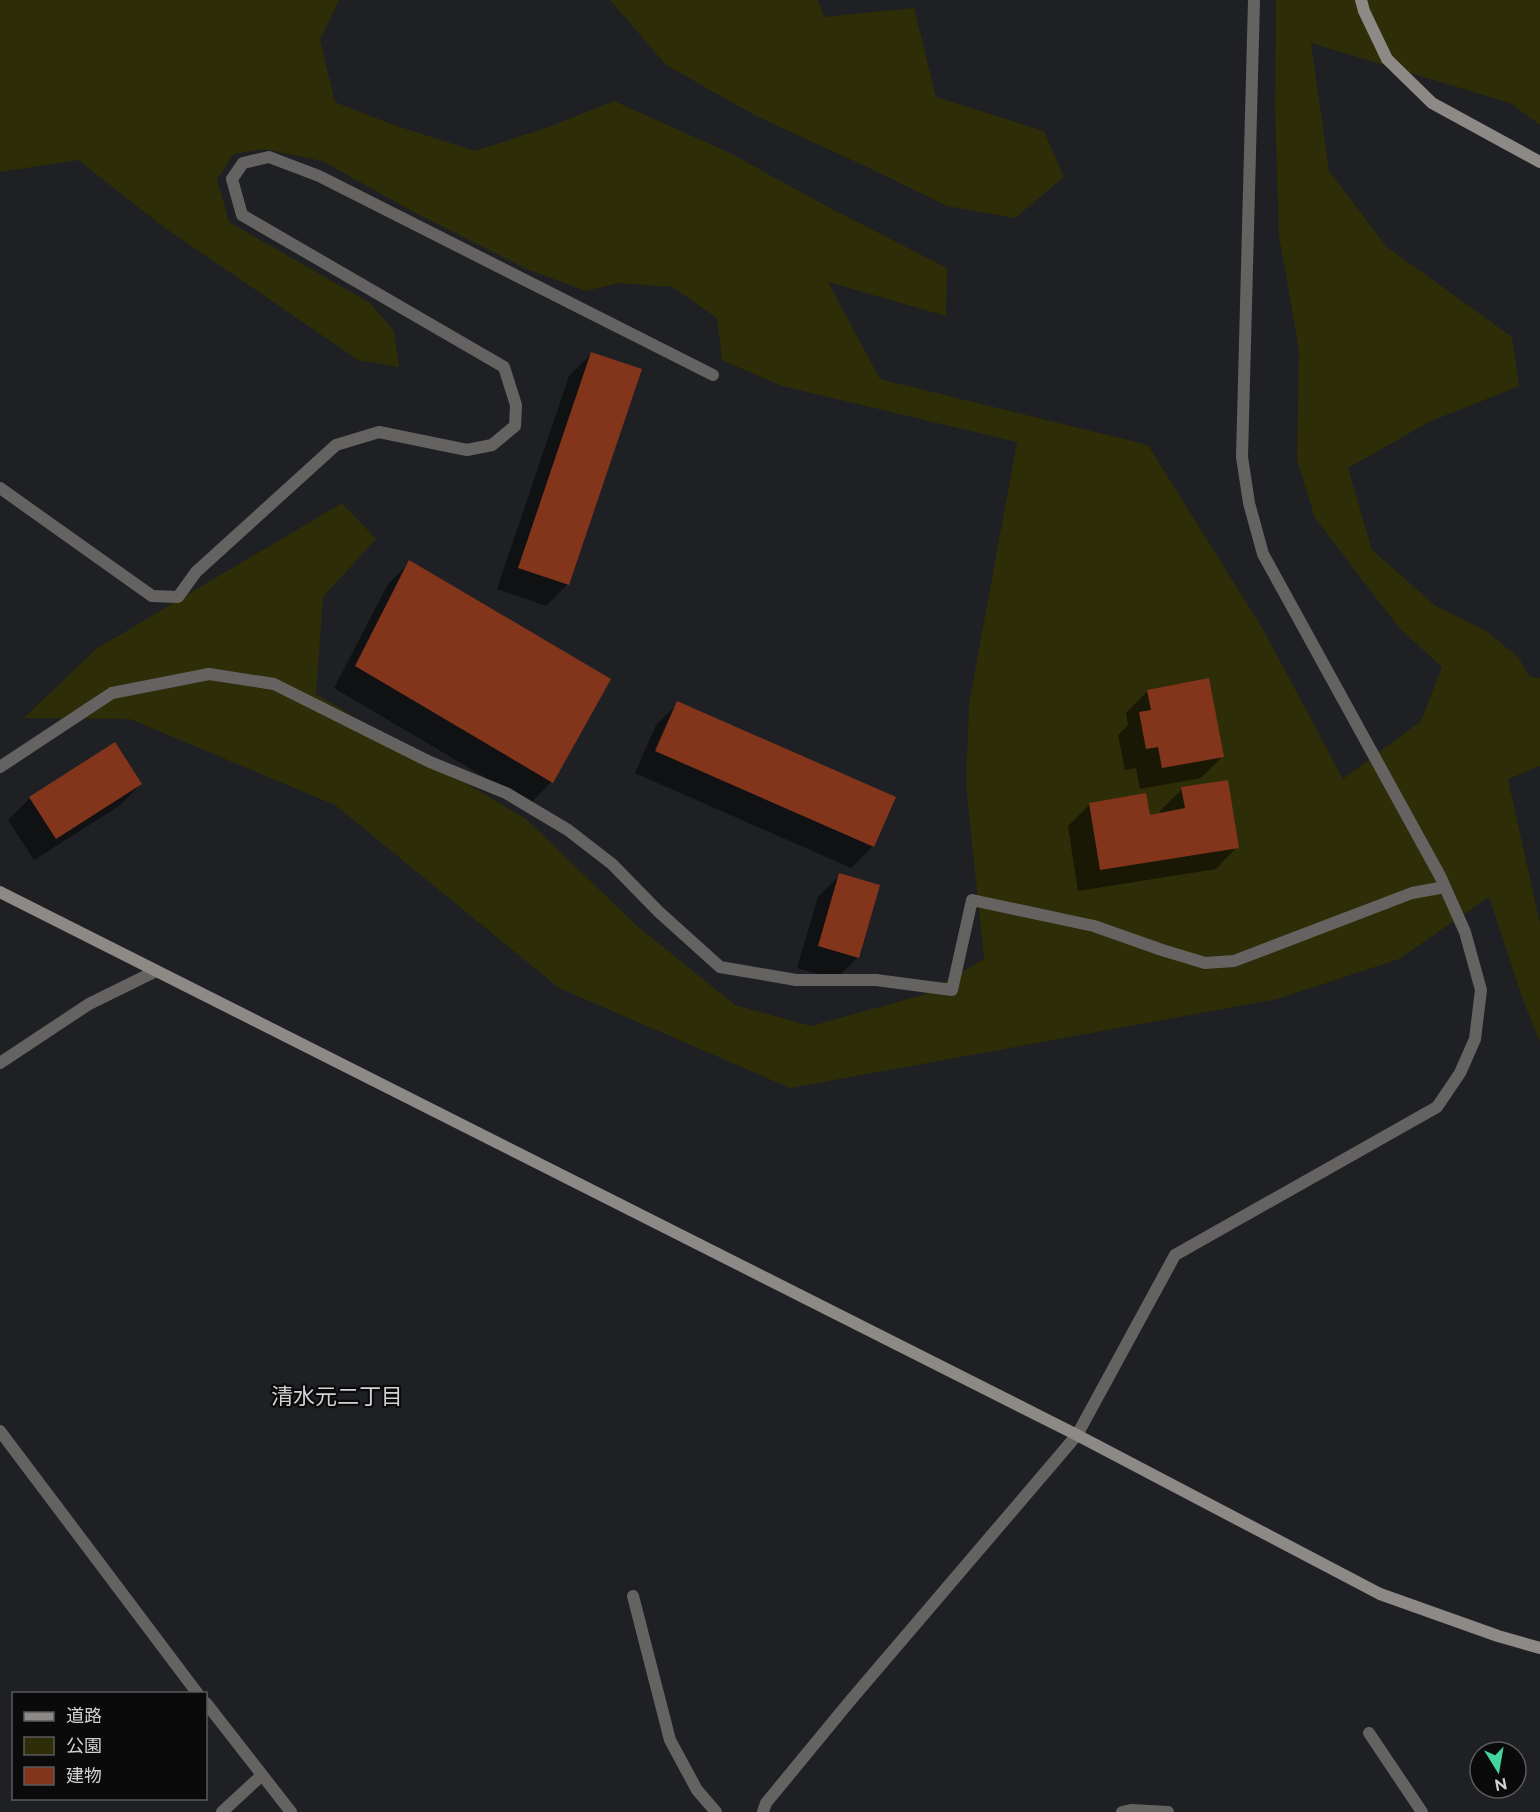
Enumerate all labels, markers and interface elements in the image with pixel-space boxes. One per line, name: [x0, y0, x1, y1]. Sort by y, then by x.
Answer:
district label: 清水元二丁目: [271, 1383, 403, 1409]
legend: [12, 1692, 207, 1800]
text: 道路: [66, 1705, 102, 1726]
text: 公園: [66, 1735, 102, 1756]
north arrow: [1468, 1740, 1528, 1800]
text: 建物: [66, 1765, 102, 1786]
text: N: [1493, 1774, 1509, 1795]

